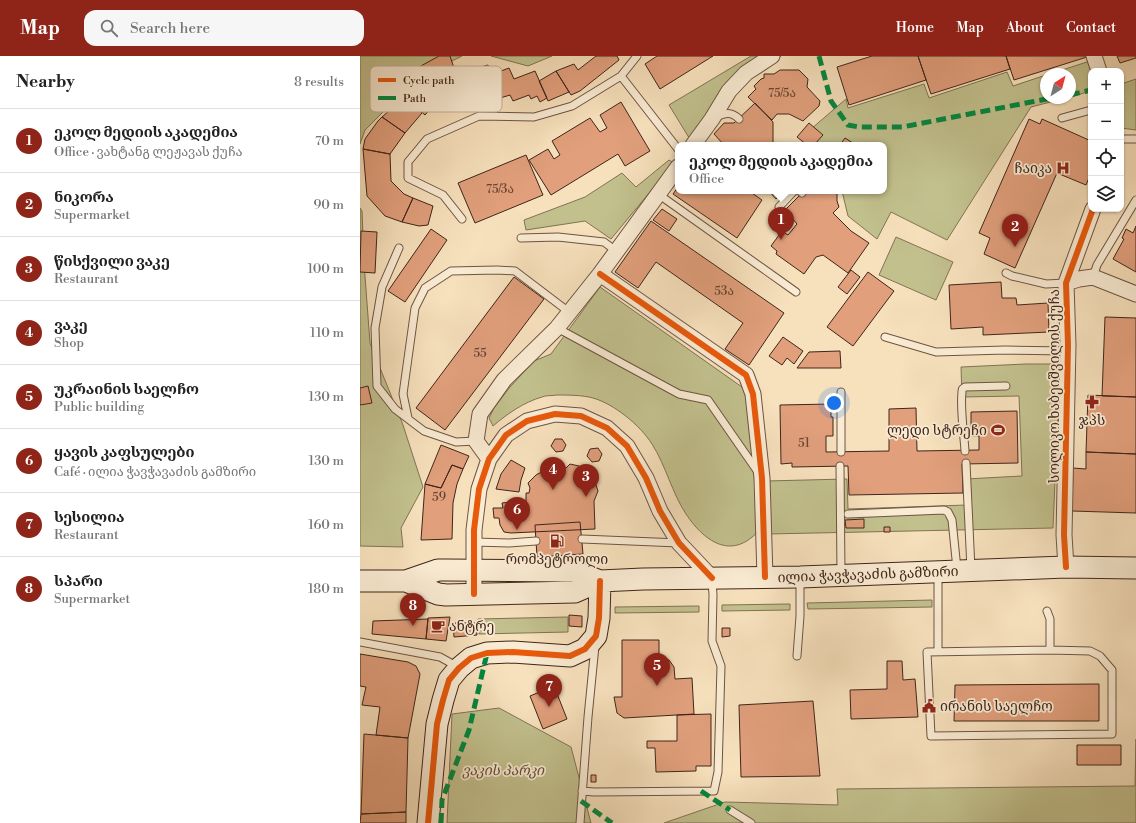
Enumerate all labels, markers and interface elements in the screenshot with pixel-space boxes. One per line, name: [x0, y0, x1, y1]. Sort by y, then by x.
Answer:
search box: [84, 10, 364, 46]
text: Map: [20, 16, 60, 40]
icon: search: [98, 17, 120, 39]
text: Search here: [130, 19, 210, 38]
text: Home: [896, 19, 934, 37]
text: Map: [956, 19, 984, 37]
text: About: [1006, 19, 1044, 37]
text: Contact: [1066, 19, 1116, 37]
legend: [370, 66, 502, 112]
north arrow: [1040, 68, 1076, 104]
map controls: [1088, 68, 1124, 212]
button: +: [1088, 68, 1124, 104]
text: Nearby: [16, 71, 75, 93]
text: 8 results: [294, 74, 344, 90]
text: Cycle path: [403, 74, 455, 88]
house number: 75/5ა: [768, 86, 796, 101]
text: Path: [403, 92, 427, 106]
button: −: [1088, 104, 1124, 140]
text: ეკოლ მედიის აკადემია: [54, 123, 238, 142]
text: 1: [26, 133, 32, 149]
text: 70 m: [315, 133, 344, 149]
button: locate: [1088, 140, 1124, 176]
popup: [675, 142, 887, 194]
text: Office · ვახტანგ ლეჟავას ქუჩა: [54, 144, 243, 160]
text: ეკოლ მედიის აკადემია: [689, 152, 873, 171]
place label: ჩაიკა: [1014, 160, 1052, 178]
hospital icon: ჩაიკა: [1055, 160, 1071, 176]
text: Office: [689, 171, 724, 187]
button: layers: [1088, 176, 1124, 212]
house number: 75/3ა: [486, 182, 514, 197]
text: ნიკორა: [54, 188, 114, 207]
text: 2: [25, 197, 33, 213]
text: 90 m: [313, 197, 344, 213]
text: Supermarket: [54, 207, 130, 223]
pin: 1: [768, 207, 794, 240]
pin: 2: [1002, 214, 1028, 247]
text: წისქვილი ვაკე: [54, 252, 170, 271]
text: 3: [25, 261, 33, 277]
text: 100 m: [308, 261, 344, 277]
text: Restaurant: [54, 271, 119, 287]
house number: 53ა: [714, 284, 734, 299]
street label: სოლიკო ხაბეიშვილის ქუჩა: [1046, 289, 1064, 483]
text: ვაკე: [54, 316, 88, 335]
text: 4: [25, 325, 33, 341]
text: 110 m: [310, 325, 344, 341]
text: Shop: [54, 335, 84, 351]
house number: 55: [473, 346, 487, 361]
text: უკრაინის საელჩო: [54, 380, 199, 399]
text: 5: [25, 389, 33, 405]
text: 130 m: [309, 389, 344, 405]
your location: [824, 393, 844, 413]
pharmacy icon: ჯპს: [1084, 394, 1100, 410]
text: Public building: [54, 399, 144, 415]
place label: ჯპს: [1079, 412, 1105, 430]
place label: ლედი სტრეჩი: [887, 422, 987, 440]
sports icon: ლედი სტრეჩი: [990, 422, 1006, 438]
house number: 51: [798, 436, 811, 451]
text: ყავის კაფსულები: [54, 443, 195, 462]
text: 6: [25, 453, 33, 469]
text: 130 m: [309, 453, 344, 469]
pin: 4: [540, 457, 566, 490]
text: Café · ილია ჭავჭავაძის გამზირი: [54, 464, 256, 480]
pin: 3: [573, 464, 599, 497]
house number: 59: [432, 490, 446, 505]
pin: 6: [504, 497, 530, 530]
text: სესილია: [54, 508, 125, 527]
text: 7: [25, 517, 33, 533]
text: 160 m: [308, 517, 344, 533]
text: Restaurant: [54, 527, 119, 543]
fuel station icon: რომპეტროლი: [549, 533, 565, 549]
place label: რომპეტროლი: [506, 551, 608, 569]
street label: ილია ჭავჭავაძის გამზირი: [777, 563, 959, 587]
text: სპარი: [54, 572, 103, 591]
text: 8: [25, 581, 33, 597]
text: 180 m: [308, 581, 344, 597]
text: Supermarket: [54, 591, 130, 607]
pin: 8: [400, 593, 426, 626]
cafe icon: ანტრე: [430, 618, 446, 634]
place label: ანტრე: [449, 618, 494, 636]
pin: 5: [644, 653, 670, 686]
pin: 7: [536, 674, 562, 707]
public building icon: ირანის საელჩო: [921, 698, 937, 714]
place label: ირანის საელჩო: [940, 698, 1053, 716]
park label: ვაკის პარკი: [462, 762, 545, 780]

